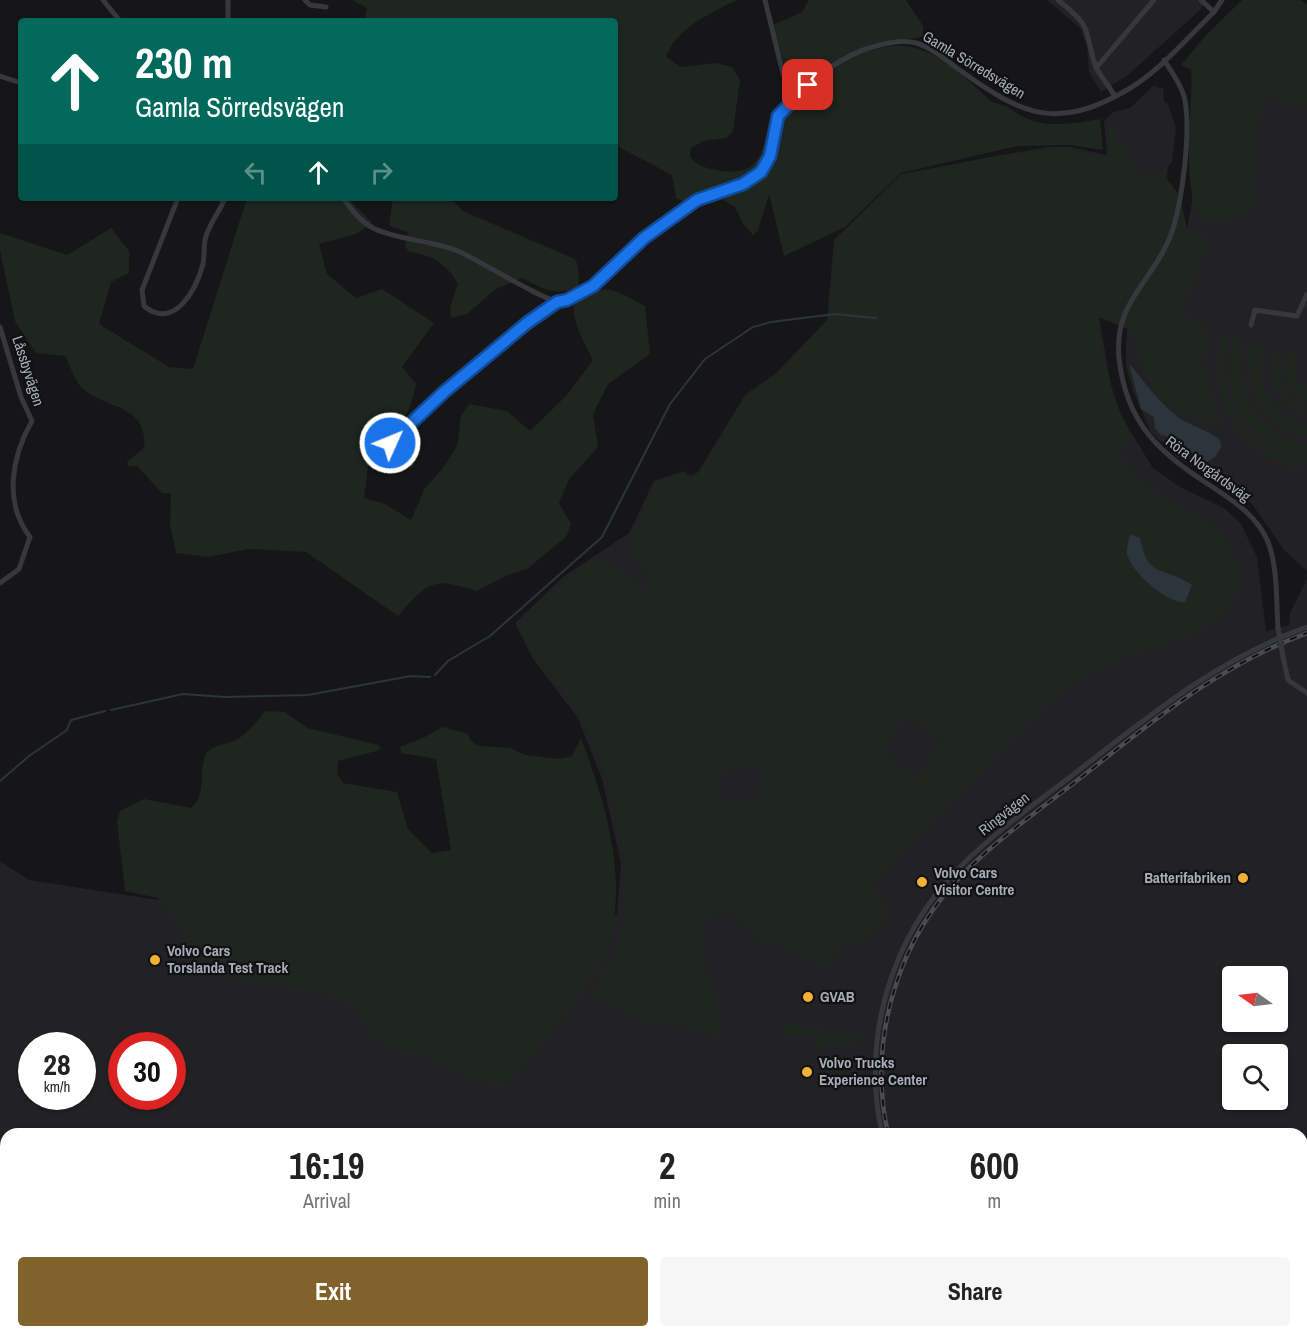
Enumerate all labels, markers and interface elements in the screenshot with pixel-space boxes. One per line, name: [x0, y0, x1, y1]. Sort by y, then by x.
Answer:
street label: Gamla Sörredsvägen: [919, 26, 1029, 104]
text: 230 m: [135, 35, 233, 91]
icon: ahead: [36, 42, 114, 120]
pin: [782, 59, 833, 110]
icon: arrive: [791, 68, 824, 101]
text: Gamla Sörredsvägen: [135, 89, 344, 125]
icon: left: [239, 156, 272, 189]
icon: ahead: [302, 156, 335, 189]
icon: right: [365, 156, 398, 189]
street label: Låssbyvägen: [7, 333, 50, 409]
position arrow: [358, 411, 422, 475]
street label: Röra Norgårdsväg: [1161, 431, 1255, 507]
street label: Ringvägen: [974, 787, 1034, 840]
place label: Volvo Cars Visitor Centre: [934, 862, 1015, 900]
place label: Batterifabriken: [1144, 867, 1231, 888]
marker: Batterifabriken: [1236, 871, 1250, 885]
marker: Volvo Cars Visitor Centre: [915, 875, 929, 889]
place label: Volvo Cars Torslanda Test Track: [167, 940, 288, 978]
marker: Volvo Cars Torslanda Test Track: [148, 953, 162, 967]
north arrow: [1222, 966, 1288, 1032]
map controls: [1222, 966, 1288, 1110]
place label: GVAB: [820, 986, 855, 1007]
marker: GVAB: [801, 990, 815, 1004]
speed limit sign: 30: [108, 1032, 186, 1110]
text: 28: [43, 1044, 71, 1084]
button: search: [1222, 1044, 1288, 1110]
place label: Volvo Trucks Experience Center: [819, 1052, 927, 1090]
marker: Volvo Trucks Experience Center: [800, 1065, 814, 1079]
text: km/h: [44, 1076, 70, 1097]
text: 16:19: [289, 1142, 364, 1190]
text: 2: [659, 1142, 675, 1190]
text: 600: [970, 1142, 1019, 1190]
text: Arrival: [303, 1187, 350, 1214]
text: min: [653, 1187, 681, 1214]
text: m: [988, 1187, 1001, 1214]
button: Exit: [18, 1257, 648, 1326]
button: Share: [660, 1257, 1290, 1326]

